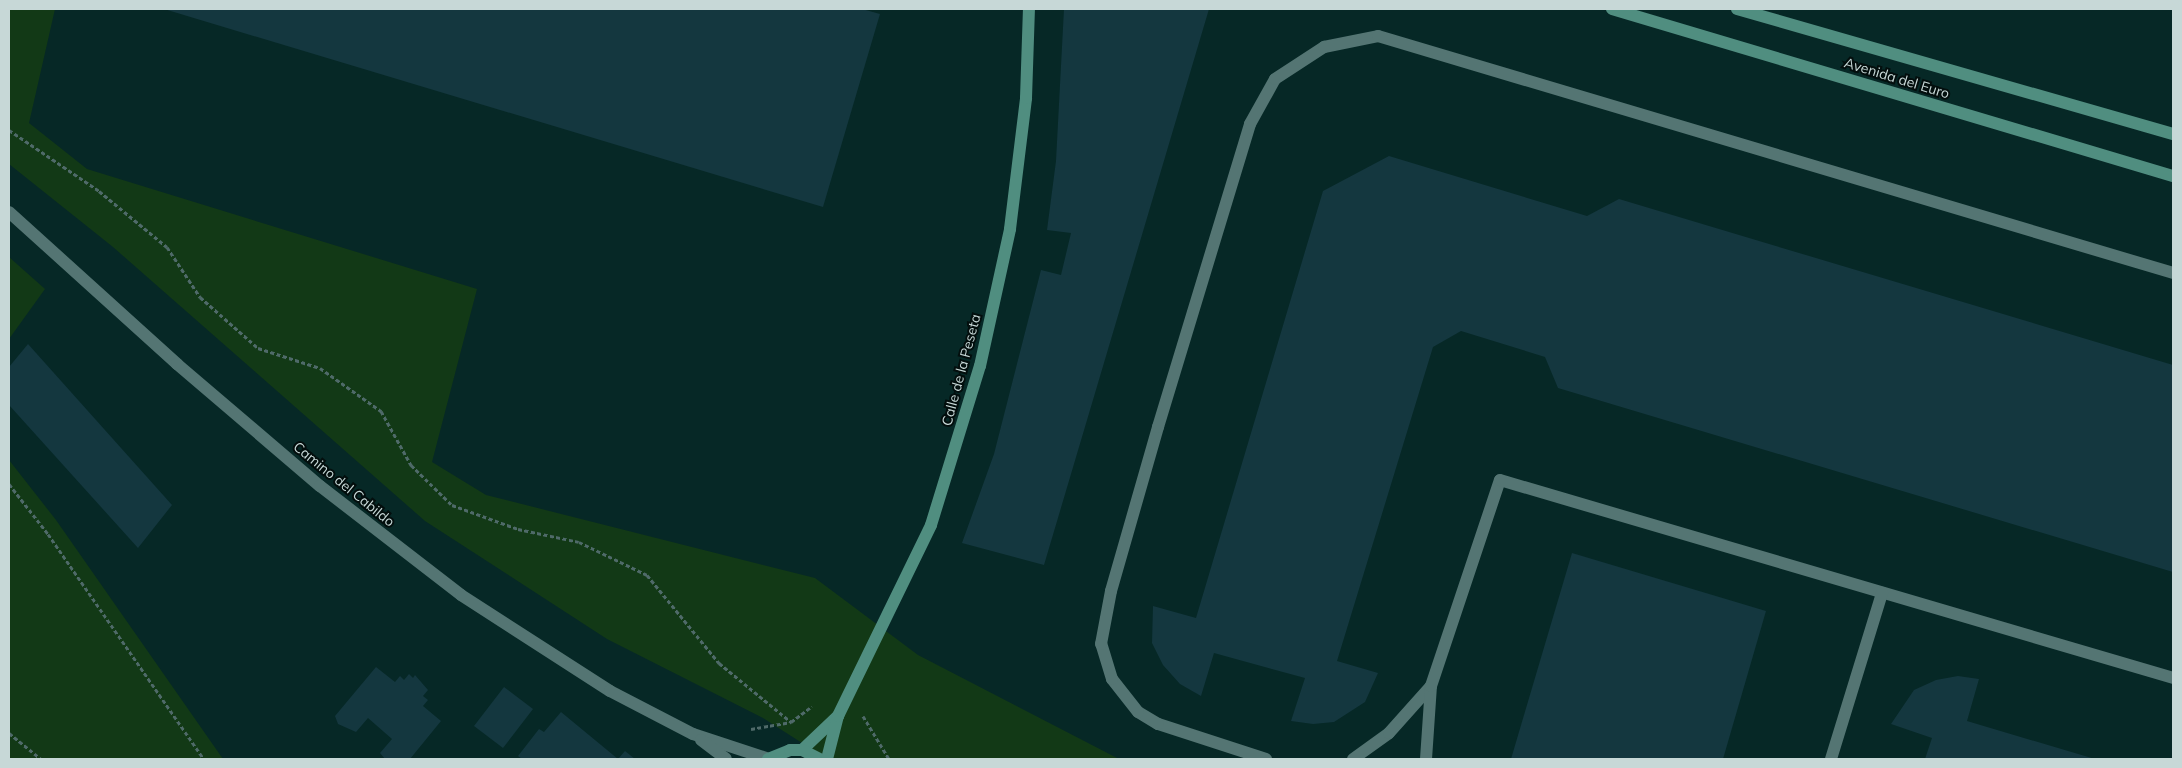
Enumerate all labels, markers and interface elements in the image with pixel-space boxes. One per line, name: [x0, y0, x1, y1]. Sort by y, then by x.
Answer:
street label: Avenida del Euro: [1842, 54, 1952, 102]
street label: Calle de la Peseta: [938, 312, 984, 428]
street label: Camino del Cabildo: [290, 438, 398, 530]

